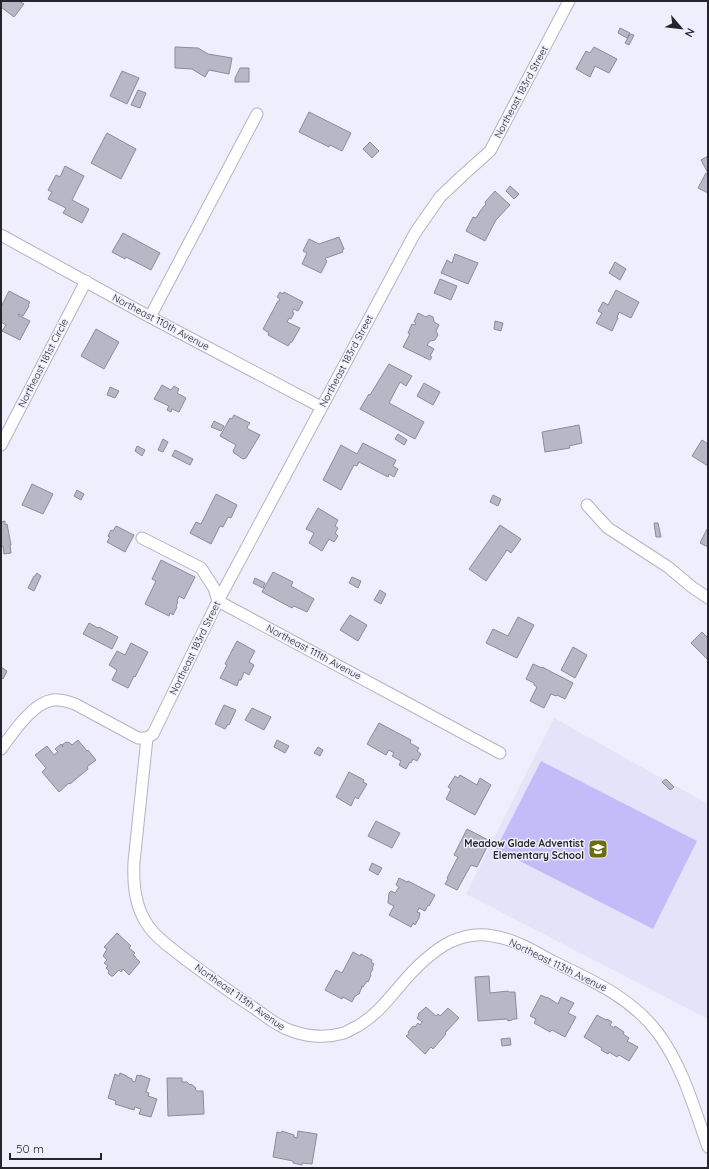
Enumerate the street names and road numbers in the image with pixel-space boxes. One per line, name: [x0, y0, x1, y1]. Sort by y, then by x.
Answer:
street label: Northeast 183rd Street: [491, 43, 551, 140]
street label: Northeast 110th Avenue: [110, 291, 212, 353]
street label: Northeast 183rd Street: [316, 312, 376, 409]
street label: Northeast 181st Circle: [15, 316, 71, 409]
street label: Northeast 183rd Street: [167, 598, 224, 697]
street label: Northeast 111th Avenue: [264, 621, 364, 683]
street label: Northeast 113th Avenue: [507, 936, 609, 995]
street label: Northeast 113th Avenue: [192, 961, 288, 1033]

